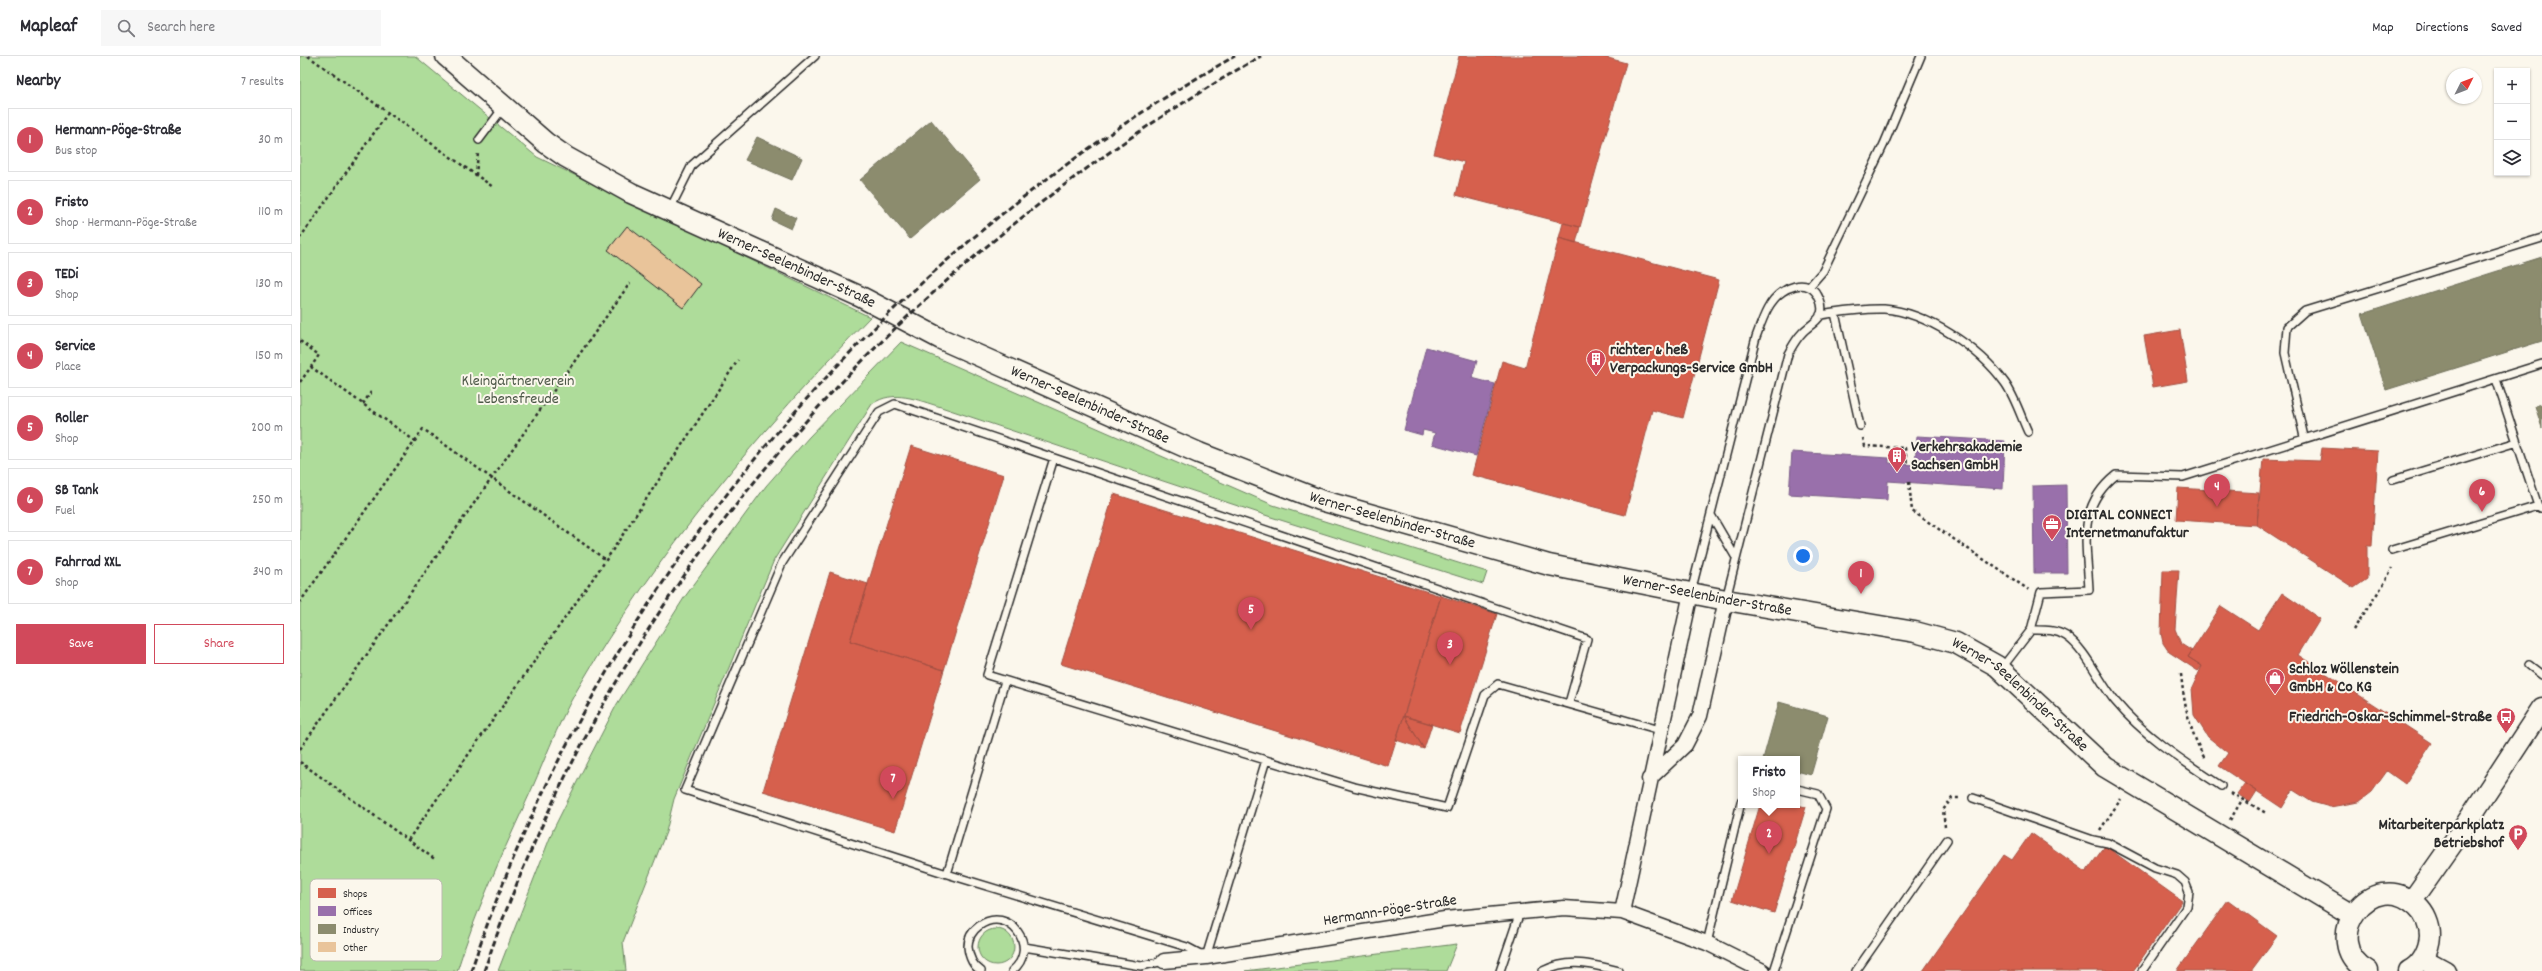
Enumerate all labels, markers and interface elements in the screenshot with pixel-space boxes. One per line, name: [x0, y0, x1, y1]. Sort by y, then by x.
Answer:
search box: [101, 10, 381, 46]
text: Mapleaf: [20, 14, 77, 41]
icon: search: [115, 17, 137, 39]
text: Search here: [147, 17, 215, 39]
text: Map: [2372, 18, 2394, 38]
text: Directions: [2416, 18, 2469, 38]
text: Saved: [2491, 18, 2522, 38]
north arrow: [2446, 68, 2482, 104]
map controls: [2494, 68, 2530, 176]
button: +: [2494, 68, 2530, 104]
text: Nearby: [16, 70, 60, 94]
text: 7 results: [241, 73, 284, 92]
button: −: [2494, 104, 2530, 140]
text: Hermann-Pöge-Straße: [55, 120, 181, 142]
text: 1: [29, 131, 31, 150]
text: 30 m: [258, 131, 283, 150]
button: layers: [2494, 140, 2530, 176]
text: Bus stop: [55, 142, 97, 161]
text: Fristo: [55, 192, 89, 214]
text: 2: [27, 203, 33, 222]
text: 110 m: [258, 203, 283, 222]
text: Shop · Hermann-Pöge-Straße: [55, 214, 197, 233]
street label: Werner-Seelenbinder-Straße: [714, 222, 880, 314]
text: TEDi: [55, 264, 78, 286]
text: 3: [27, 275, 33, 294]
text: 130 m: [255, 275, 283, 294]
text: Shop: [55, 286, 78, 305]
text: Service: [55, 336, 95, 358]
place label: richter & heß Verpackungs-Service GmbH: [1610, 339, 1773, 380]
text: 4: [27, 347, 33, 366]
text: 150 m: [255, 347, 283, 366]
building icon: richter & heß Verpackungs-Service GmbH: [1585, 348, 1607, 376]
text: Place: [55, 358, 81, 377]
street label: Werner-Seelenbinder-Straße: [1007, 360, 1173, 450]
park label: Kleingärtnerverein Lebensfreude: [462, 370, 574, 411]
text: Roller: [55, 408, 88, 430]
text: 5: [27, 419, 33, 438]
text: 200 m: [251, 419, 283, 438]
text: Shop: [55, 430, 78, 449]
place label: Verkehrsakademie Sachsen GmbH: [1911, 436, 2022, 477]
building icon: Verkehrsakademie Sachsen GmbH: [1886, 445, 1908, 473]
pin: 4: [2204, 474, 2230, 507]
pin: 6: [2469, 479, 2495, 512]
text: SB Tank: [55, 480, 98, 502]
street label: Werner-Seelenbinder-Straße: [1306, 485, 1478, 555]
text: 6: [27, 491, 33, 510]
text: 250 m: [252, 491, 283, 510]
text: Fuel: [55, 502, 75, 521]
place label: DIGITAL CONNECT Internetmanufaktur: [2066, 504, 2190, 545]
office icon: DIGITAL CONNECT Internetmanufaktur: [2041, 513, 2063, 541]
your location: [1793, 546, 1813, 566]
text: Fahrrad XXL: [55, 552, 121, 574]
pin: 1: [1848, 561, 1874, 594]
text: 7: [28, 563, 32, 582]
text: 340 m: [253, 563, 283, 582]
street label: Werner-Seelenbinder-Straße: [1620, 568, 1794, 622]
text: Shop: [55, 574, 78, 593]
pin: 5: [1238, 597, 1264, 630]
button: Save: [16, 624, 146, 664]
button: Share: [154, 624, 284, 664]
street label: Werner-Seelenbinder-Straße: [1947, 631, 2094, 757]
pin: 3: [1437, 632, 1463, 665]
place label: Schloz Wöllenstein GmbH & Co KG: [2289, 658, 2399, 699]
shop icon: Schloz Wöllenstein GmbH & Co KG: [2264, 667, 2286, 695]
place label: Friedrich-Oskar-Schimmel-Straße: [2289, 706, 2492, 729]
bus stop icon: Friedrich-Oskar-Schimmel-Straße: [2495, 706, 2517, 734]
popup: [1738, 756, 1800, 808]
text: Fristo: [1752, 762, 1786, 784]
pin: 7: [880, 766, 906, 799]
text: Shop: [1752, 784, 1776, 803]
place label: Mitarbeiterparkplatz Betriebshof: [2379, 814, 2505, 855]
pin: 2: [1756, 821, 1782, 854]
parking icon: Mitarbeiterparkplatz Betriebshof: [2507, 823, 2529, 851]
legend: [310, 879, 442, 961]
text: Shops: [343, 887, 368, 903]
street label: Hermann-Pöge-Straße: [1322, 889, 1458, 933]
text: Offices: [343, 905, 373, 921]
text: Industry: [343, 923, 379, 939]
text: Other: [343, 941, 368, 957]

